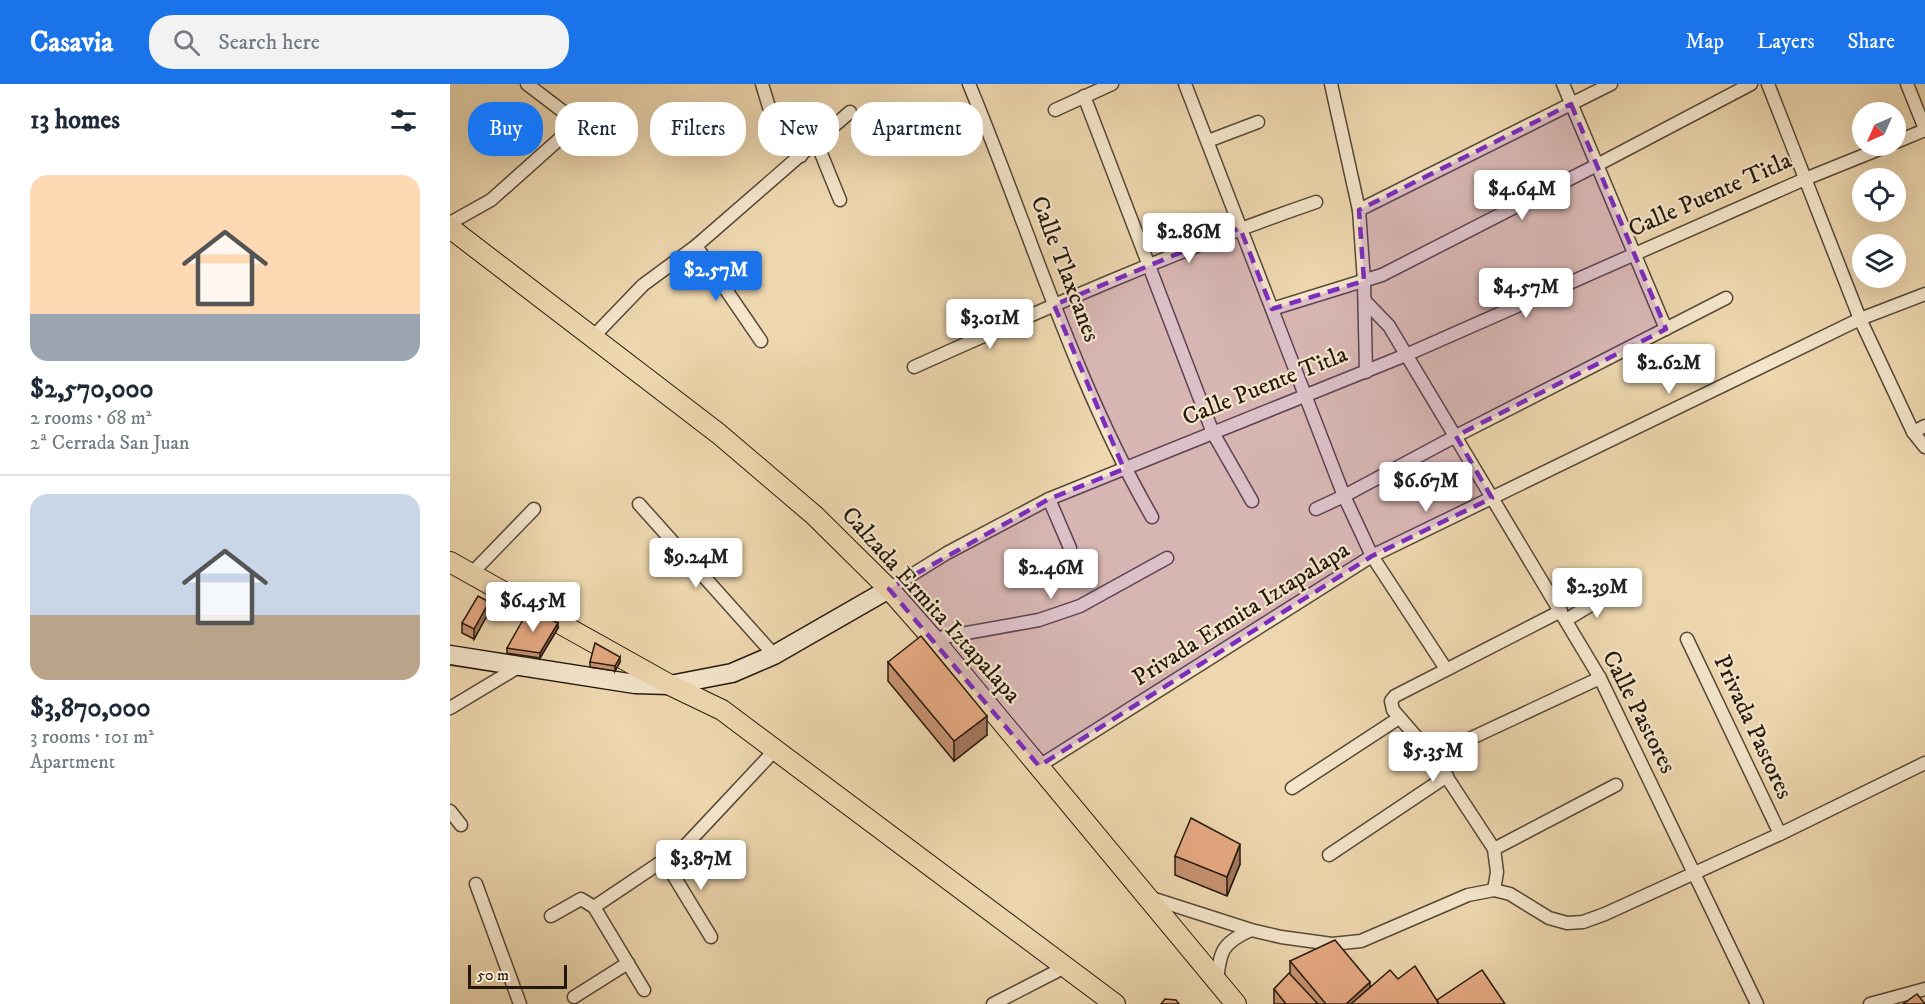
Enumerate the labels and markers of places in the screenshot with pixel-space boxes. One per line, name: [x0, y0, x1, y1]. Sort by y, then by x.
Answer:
pin: $4.64M: [1473, 170, 1571, 221]
pin: $2.86M: [1140, 213, 1238, 264]
pin: $2.57M: [667, 251, 765, 302]
pin: $4.57M: [1477, 268, 1575, 319]
pin: $3.01M: [941, 299, 1039, 350]
pin: $2.62M: [1620, 344, 1718, 395]
pin: $6.67M: [1377, 462, 1475, 513]
pin: $9.24M: [647, 538, 745, 589]
pin: $2.46M: [1002, 549, 1100, 600]
pin: $2.39M: [1548, 568, 1646, 619]
pin: $6.45M: [484, 582, 582, 633]
pin: $5.35M: [1384, 732, 1482, 783]
pin: $3.87M: [652, 840, 750, 891]

